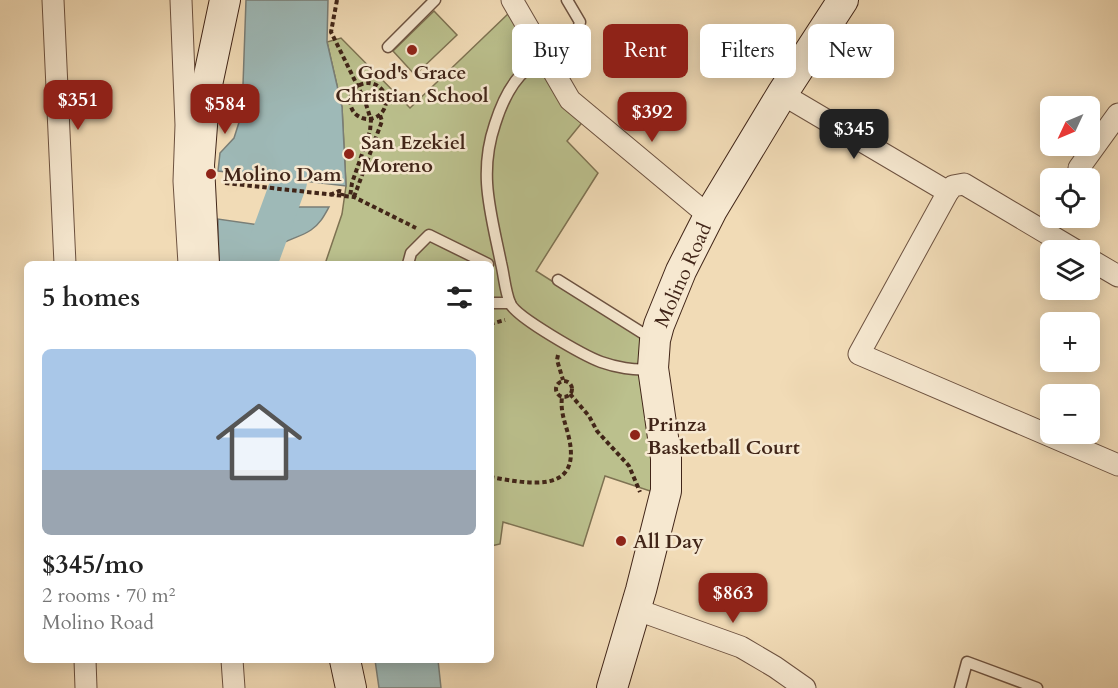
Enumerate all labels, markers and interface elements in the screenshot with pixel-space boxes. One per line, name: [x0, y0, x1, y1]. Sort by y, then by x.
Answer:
chip: Buy: [512, 24, 591, 78]
chip: Rent: [603, 24, 688, 78]
chip: Filters: [700, 24, 796, 78]
chip: New: [808, 24, 894, 78]
marker: God's Grace Christian School: [405, 43, 419, 57]
place label: God's Grace Christian School: [335, 59, 489, 109]
pin: $351: [42, 80, 114, 131]
pin: $584: [189, 84, 261, 135]
text: $351: [58, 86, 98, 113]
text: $584: [205, 90, 245, 117]
pin: $392: [616, 92, 688, 143]
north arrow: [1040, 96, 1100, 156]
map controls: [1040, 96, 1100, 444]
text: $392: [632, 98, 672, 125]
pin: $345: [818, 109, 890, 160]
text: $345: [834, 115, 874, 142]
place label: San Ezekiel Moreno: [361, 129, 466, 179]
marker: San Ezekiel Moreno: [342, 147, 356, 161]
place label: Molino Dam: [223, 161, 342, 188]
marker: Molino Dam: [204, 167, 218, 181]
button: locate: [1040, 168, 1100, 228]
street label: Molino Road: [648, 218, 718, 332]
button: layers: [1040, 240, 1100, 300]
text: 5 homes: [42, 280, 140, 315]
icon: filters: [443, 281, 476, 314]
button: +: [1040, 312, 1100, 372]
button: −: [1040, 384, 1100, 444]
icon: home: [205, 388, 313, 496]
place label: Prinza Basketball Court: [647, 411, 800, 461]
marker: Prinza Basketball Court: [628, 428, 642, 442]
place label: All Day: [633, 528, 704, 555]
marker: All Day: [614, 534, 628, 548]
text: $345/mo: [42, 547, 144, 582]
pin: $863: [697, 573, 769, 624]
text: $863: [713, 579, 753, 606]
text: 2 rooms · 70 m²: [42, 582, 175, 609]
text: Molino Road: [42, 609, 154, 636]

